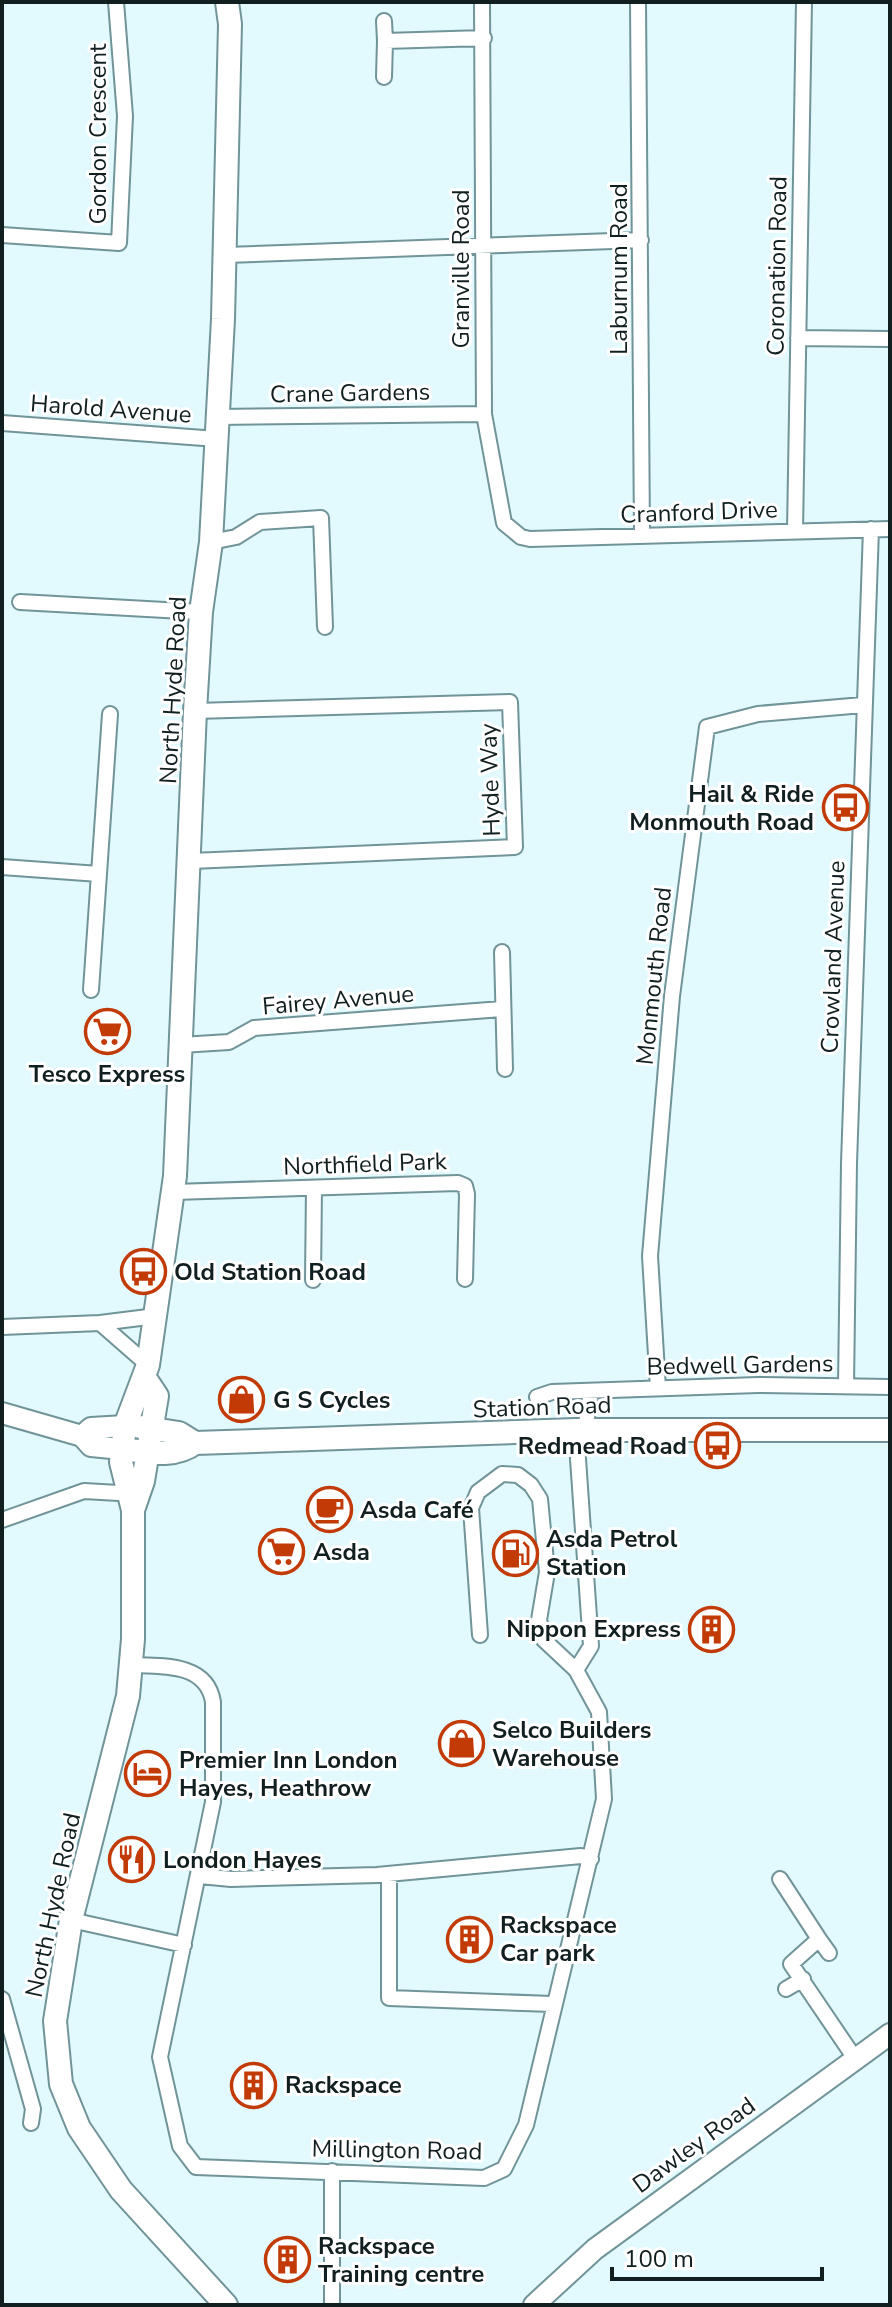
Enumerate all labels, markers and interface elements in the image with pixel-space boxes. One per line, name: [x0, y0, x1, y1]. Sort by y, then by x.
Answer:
street label: Gordon Crescent: [82, 43, 114, 224]
street label: Coronation Road: [759, 176, 795, 356]
street label: Laburnum Road: [603, 183, 635, 355]
street label: Granville Road: [445, 190, 477, 348]
street label: Crane Gardens: [270, 376, 430, 410]
street label: Harold Avenue: [29, 387, 193, 431]
street label: Cranford Drive: [620, 493, 778, 531]
street label: North Hyde Road: [152, 595, 194, 785]
street label: Hyde Way: [472, 722, 508, 837]
place label: Hail & Ride Monmouth Road: [629, 778, 814, 838]
bus stop icon: Hail & Ride Monmouth Road: [821, 784, 869, 832]
street label: Crowland Avenue: [814, 860, 852, 1054]
street label: Monmouth Road: [629, 885, 679, 1067]
street label: Fairey Avenue: [261, 977, 415, 1023]
supermarket icon: Tesco Express: [83, 1008, 131, 1056]
place label: Tesco Express: [29, 1058, 185, 1090]
street label: Northfield Park: [283, 1145, 448, 1183]
bus stop icon: Old Station Road: [119, 1248, 167, 1296]
place label: Old Station Road: [174, 1256, 366, 1288]
street label: Bedwell Gardens: [646, 1347, 834, 1383]
shop icon: G S Cycles: [218, 1376, 266, 1424]
place label: G S Cycles: [273, 1384, 390, 1416]
street label: Station Road: [472, 1389, 612, 1425]
bus stop icon: Redmead Road: [694, 1422, 742, 1470]
place label: Redmead Road: [518, 1430, 687, 1462]
cafe icon: Asda Café: [305, 1486, 353, 1534]
place label: Asda Café: [360, 1494, 474, 1526]
place label: Asda Petrol Station: [546, 1523, 678, 1583]
supermarket icon: Asda: [258, 1528, 306, 1576]
fuel station icon: Asda Petrol Station: [491, 1529, 539, 1577]
place label: Asda: [313, 1536, 370, 1568]
building icon: Nippon Express: [688, 1605, 736, 1653]
place label: Nippon Express: [506, 1613, 681, 1645]
place label: Selco Builders Warehouse: [492, 1714, 652, 1774]
shop icon: Selco Builders Warehouse: [437, 1720, 485, 1768]
place label: Premier Inn London Hayes, Heathrow: [179, 1744, 398, 1804]
hotel icon: Premier Inn London Hayes, Heathrow: [124, 1750, 172, 1798]
street label: North Hyde Road: [18, 1810, 88, 2000]
restaurant icon: London Hayes: [108, 1836, 156, 1884]
place label: London Hayes: [163, 1844, 322, 1876]
place label: Rackspace Car park: [500, 1909, 617, 1969]
building icon: Rackspace Car park: [445, 1915, 493, 1963]
building icon: Rackspace: [230, 2061, 278, 2109]
place label: Rackspace: [285, 2069, 402, 2101]
street label: Dawley Road: [626, 2090, 762, 2200]
street label: Millington Road: [311, 2133, 483, 2167]
place label: Rackspace Training centre: [318, 2230, 484, 2290]
scale bar: [612, 2231, 822, 2281]
building icon: Rackspace Training centre: [263, 2236, 311, 2284]
text: 100 m: [624, 2243, 694, 2275]

